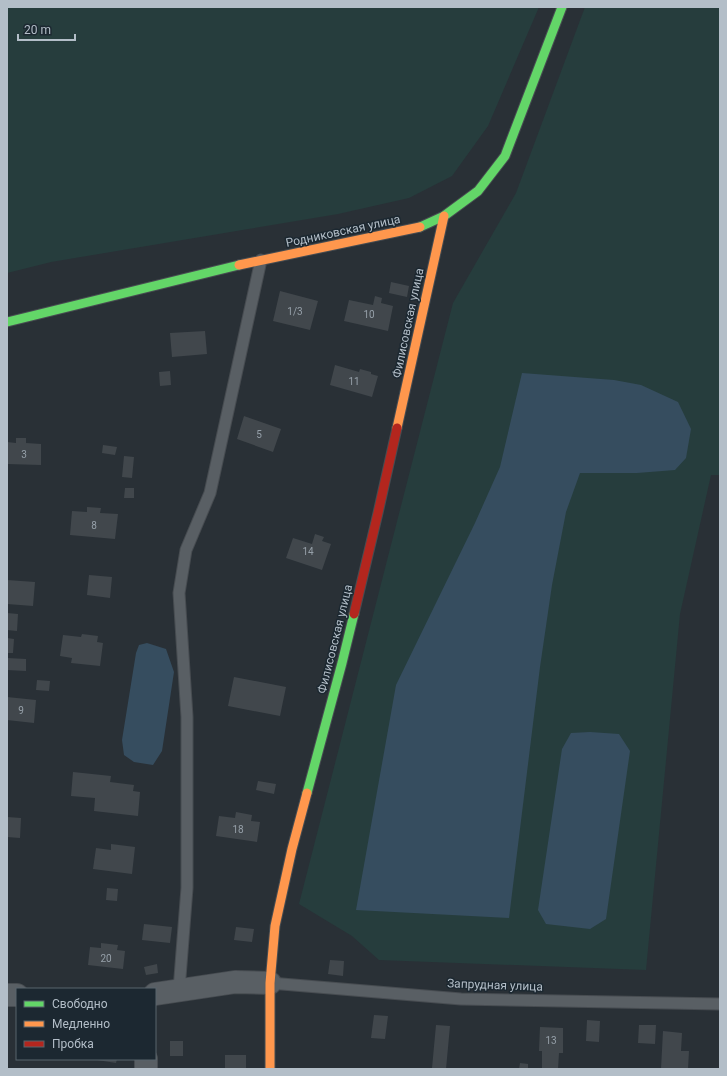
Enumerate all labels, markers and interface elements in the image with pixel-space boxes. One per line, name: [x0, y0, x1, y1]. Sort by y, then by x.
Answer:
scale bar: [18, 16, 75, 42]
text: 20 m: [24, 23, 51, 37]
street label: Родниковская улица: [284, 212, 402, 250]
street label: Филисовская улица: [390, 267, 426, 379]
house number: 1/3: [287, 306, 303, 317]
house number: 10: [363, 309, 375, 320]
house number: 11: [348, 376, 360, 387]
house number: 5: [256, 429, 262, 440]
house number: 3: [21, 449, 27, 460]
house number: 8: [91, 520, 97, 531]
house number: 14: [302, 546, 314, 557]
street label: Филисовская улица: [315, 583, 355, 695]
house number: 9: [18, 705, 24, 716]
house number: 18: [232, 824, 244, 835]
house number: 20: [100, 953, 112, 964]
street label: Запрудная улица: [447, 976, 543, 994]
legend: [16, 988, 156, 1060]
text: Свободно: [52, 997, 108, 1011]
text: Медленно: [52, 1017, 110, 1031]
house number: 13: [545, 1035, 557, 1046]
text: Пробка: [52, 1037, 94, 1051]

